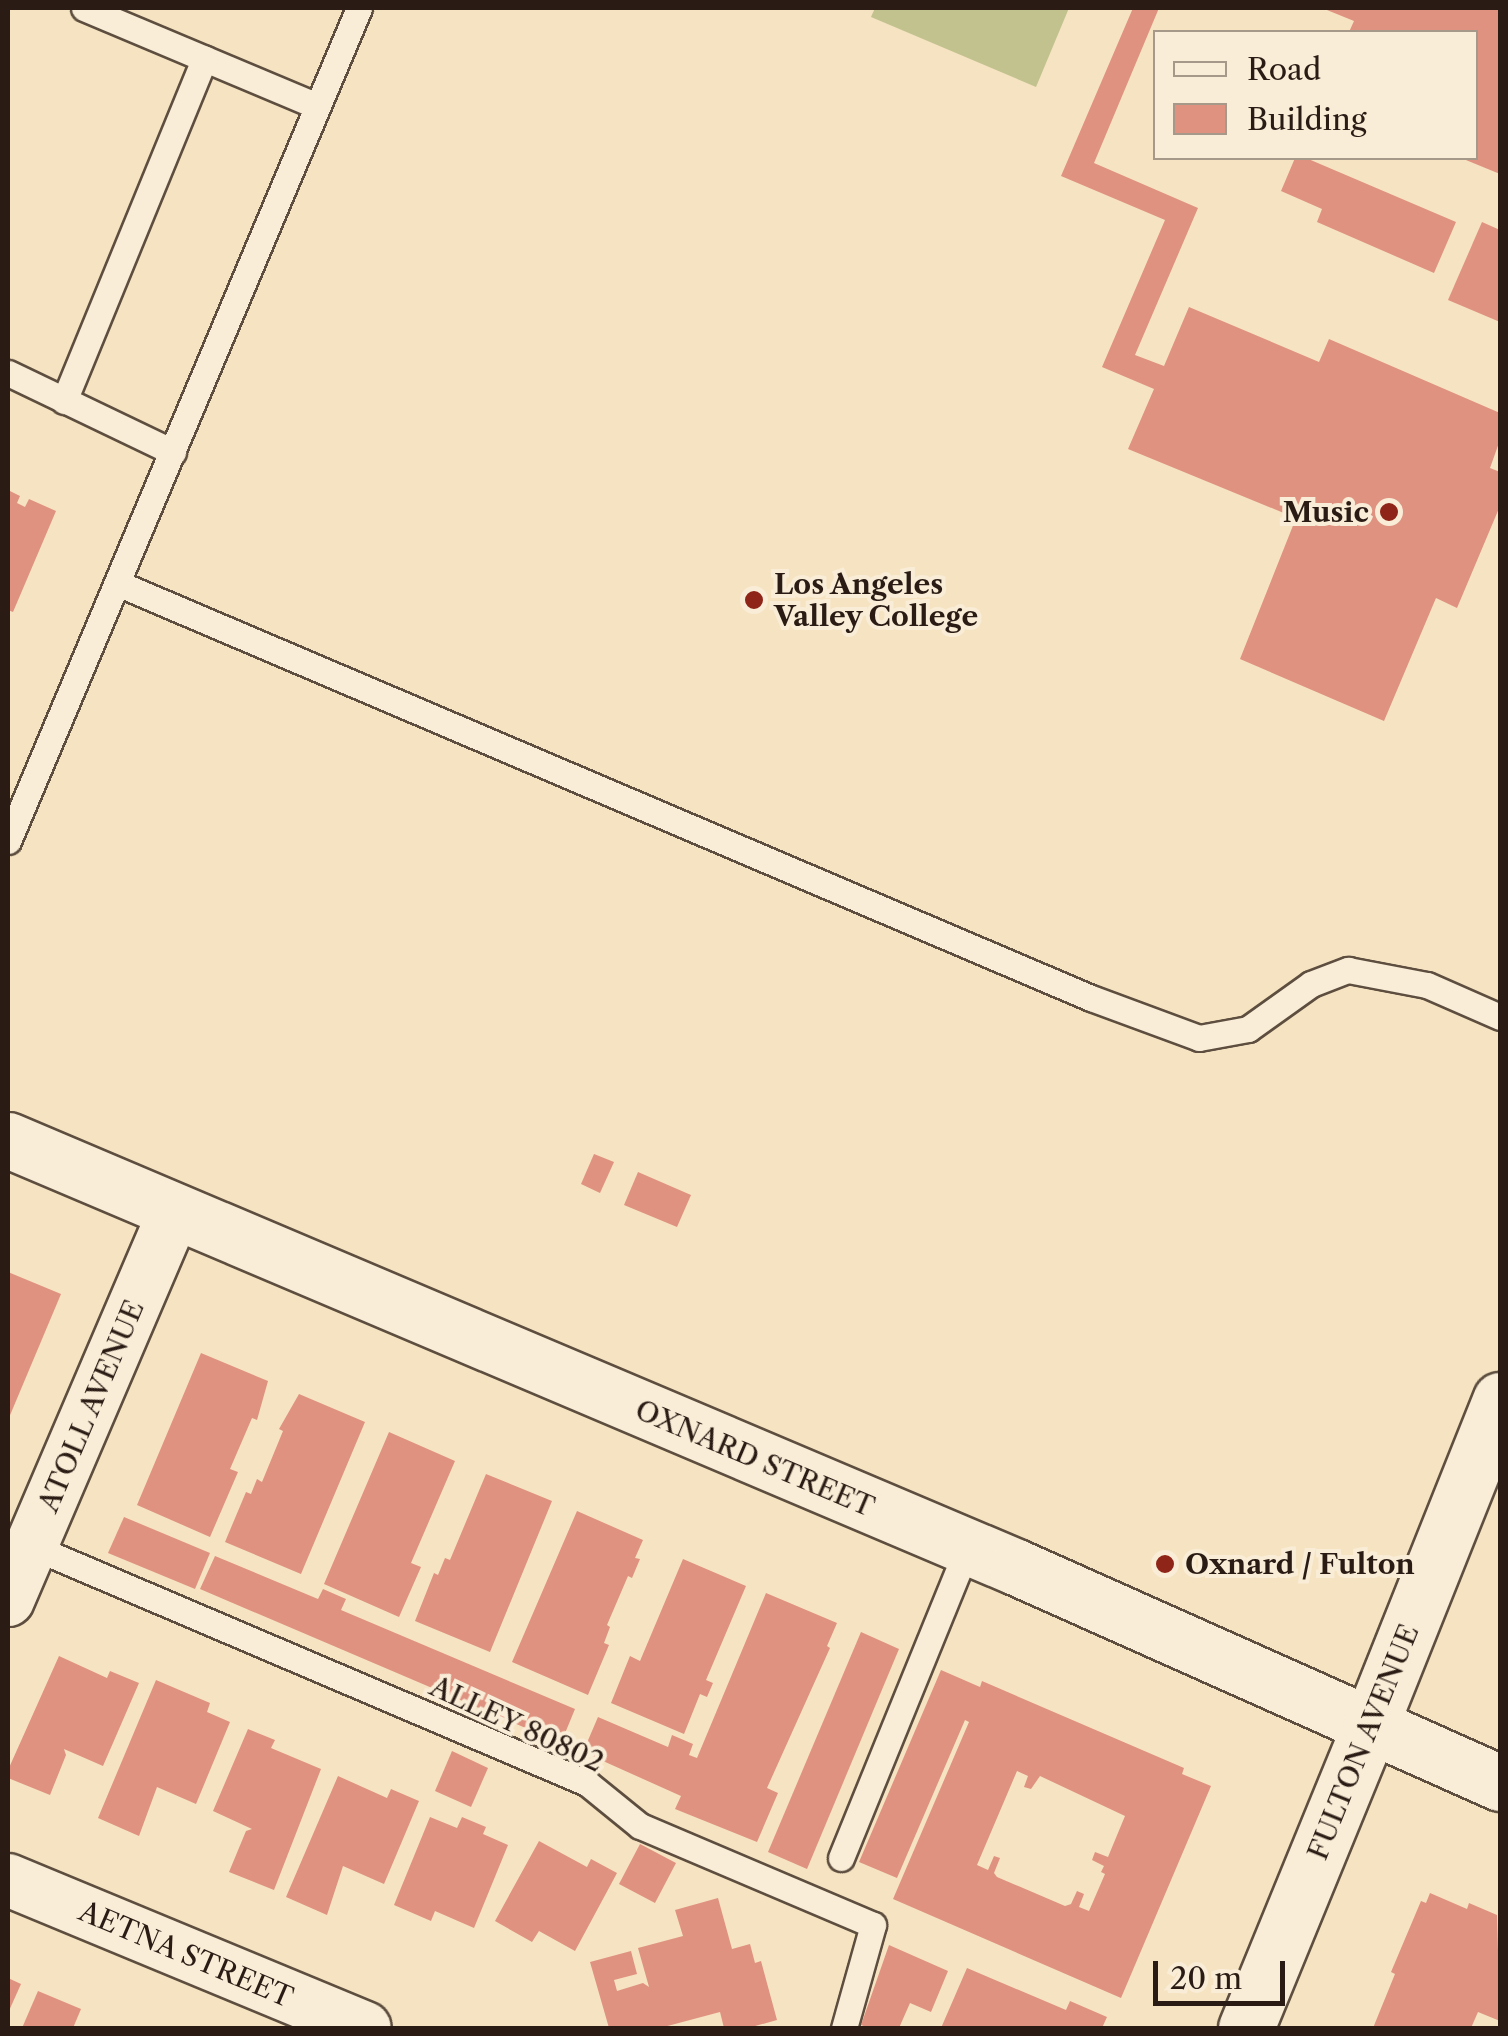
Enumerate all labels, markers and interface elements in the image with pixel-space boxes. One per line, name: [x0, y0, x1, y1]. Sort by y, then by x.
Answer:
legend: [1153, 30, 1478, 160]
text: Road: [1247, 51, 1321, 88]
text: Building: [1247, 101, 1367, 138]
place label: Music: [1283, 495, 1369, 529]
marker: Music: [1378, 501, 1400, 523]
place label: Los Angeles Valley College: [774, 567, 979, 633]
marker: Los Angeles Valley College: [743, 589, 765, 611]
street label: ATOLL AVENUE: [31, 1294, 151, 1518]
street label: OXNARD STREET: [630, 1392, 880, 1524]
place label: Oxnard / Fulton: [1185, 1547, 1415, 1581]
marker: Oxnard / Fulton: [1154, 1553, 1176, 1575]
street label: FULTON AVENUE: [1300, 1619, 1426, 1865]
street label: ALLEY 80802: [424, 1669, 610, 1779]
street label: AETNA STREET: [74, 1894, 298, 2014]
scale bar: [1158, 1941, 1290, 2003]
text: 20 m: [1170, 1960, 1242, 1997]

